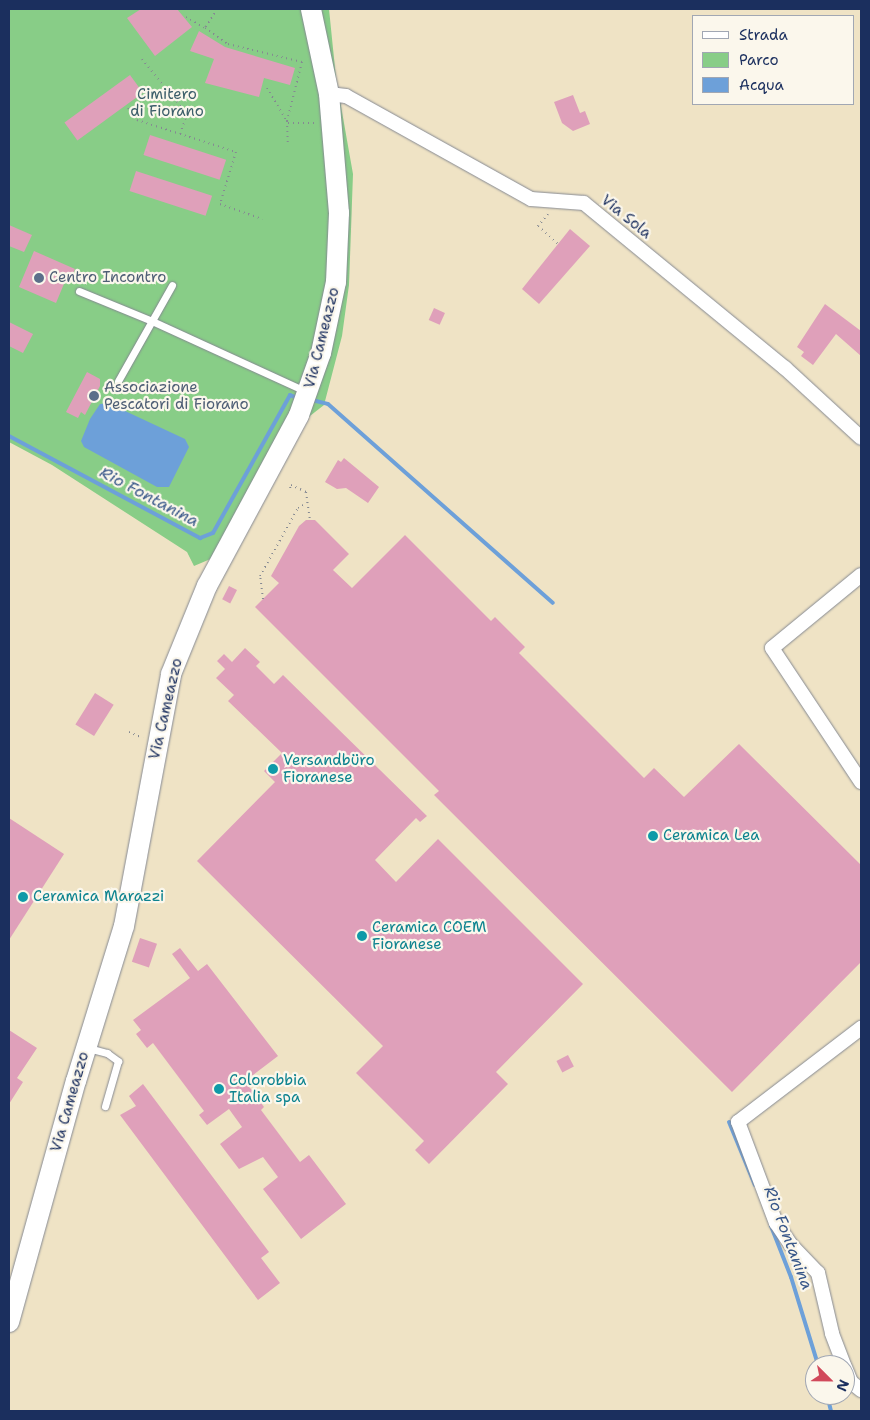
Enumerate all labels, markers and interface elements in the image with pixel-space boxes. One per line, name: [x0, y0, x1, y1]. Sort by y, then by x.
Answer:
legend: [692, 15, 855, 105]
text: Strada: [739, 25, 788, 45]
text: Parco: [739, 50, 779, 70]
text: Acqua: [739, 75, 784, 95]
park label: Cimitero di Fiorano: [130, 85, 204, 120]
street label: Via Sola: [597, 191, 655, 243]
place label: Centro Incontro: [49, 269, 166, 287]
marker: Centro Incontro: [33, 272, 45, 284]
street label: Via Cameazzo: [301, 286, 343, 390]
place label: Associazione Pescatori di Fiorano: [104, 378, 249, 413]
marker: Associazione Pescatori di Fiorano: [88, 390, 100, 402]
water label: Rio Fontanina: [96, 463, 202, 531]
street label: Via Cameazzo: [146, 657, 186, 761]
place label: Versandbüro Fioranese: [283, 751, 375, 786]
marker: Versandbüro Fioranese: [267, 763, 279, 775]
place label: Ceramica Lea: [663, 827, 760, 845]
marker: Ceramica Lea: [647, 830, 659, 842]
place label: Ceramica Marazzi: [33, 888, 164, 906]
marker: Ceramica Marazzi: [17, 891, 29, 903]
place label: Ceramica COEM Fioranese: [372, 918, 486, 953]
marker: Ceramica COEM Fioranese: [356, 930, 368, 942]
street label: Via Cameazzo: [47, 1050, 93, 1154]
place label: Colorobbia Italia spa: [229, 1071, 306, 1106]
marker: Colorobbia Italia spa: [213, 1083, 225, 1095]
water label: Rio Fontanina: [759, 1184, 817, 1292]
north arrow: [805, 1355, 855, 1405]
text: N: [832, 1377, 853, 1394]

